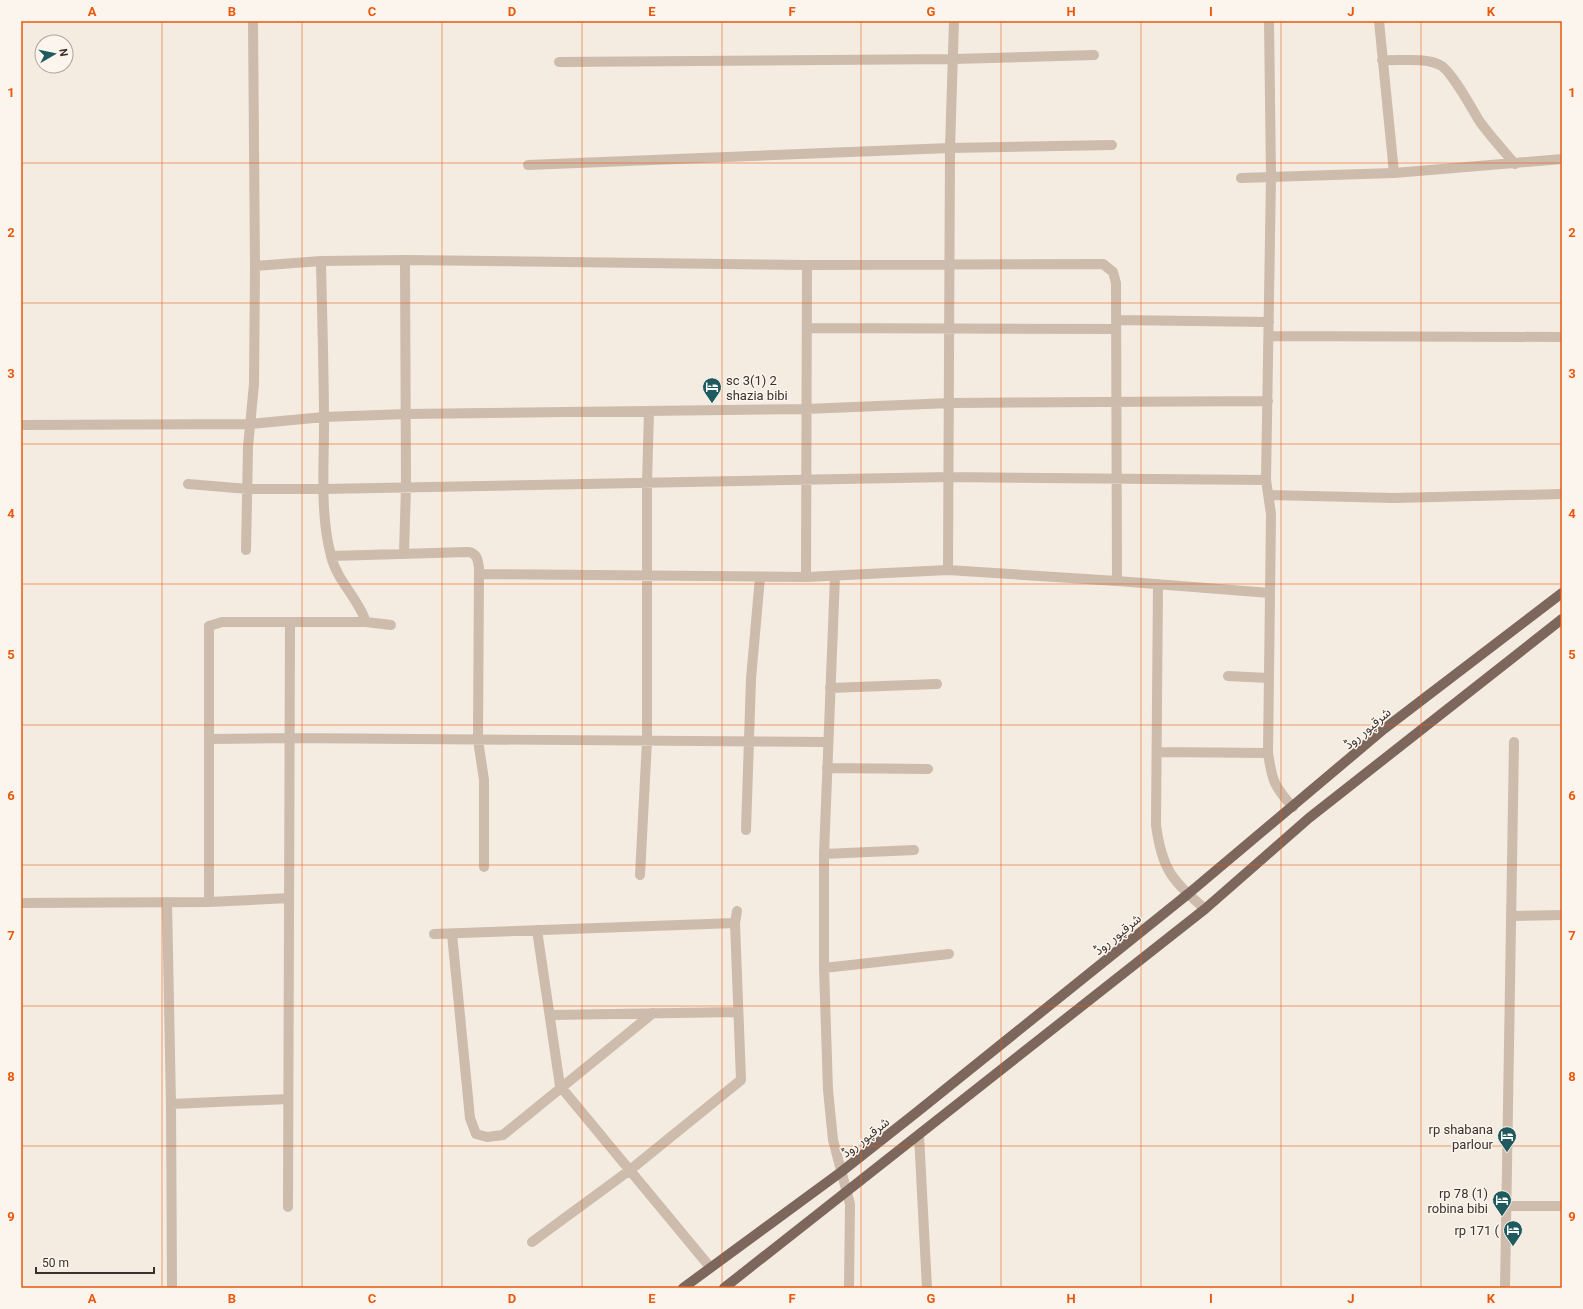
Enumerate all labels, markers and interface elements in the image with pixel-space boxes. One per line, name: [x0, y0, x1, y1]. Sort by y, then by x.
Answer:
text: A: [88, 4, 97, 19]
text: B: [228, 4, 236, 19]
text: C: [368, 4, 377, 19]
text: D: [508, 4, 516, 19]
text: E: [648, 4, 656, 19]
text: F: [788, 4, 796, 19]
text: G: [927, 4, 936, 19]
text: H: [1066, 4, 1076, 19]
text: I: [1209, 4, 1213, 19]
text: J: [1347, 4, 1355, 19]
text: K: [1487, 4, 1496, 19]
north arrow: [34, 34, 74, 74]
text: N: [56, 48, 70, 58]
text: 1: [7, 85, 15, 100]
text: 1: [1568, 85, 1576, 100]
text: 2: [7, 225, 15, 240]
text: 2: [1568, 225, 1576, 240]
text: 3: [7, 366, 15, 381]
text: 3: [1568, 366, 1576, 381]
place label: sc 3(1) 2 shazia bibi: [726, 373, 788, 403]
hotel icon: sc 3(1) 2 shazia bibi: [701, 376, 723, 404]
text: 4: [7, 506, 15, 521]
text: 4: [1568, 506, 1576, 521]
text: 5: [7, 647, 15, 662]
text: 5: [1568, 647, 1576, 662]
street label: شرقپور روڈ: [1341, 704, 1395, 754]
text: 6: [7, 788, 15, 803]
text: 6: [1568, 788, 1576, 803]
street label: شرقپور روڈ: [1091, 911, 1145, 960]
text: 7: [7, 928, 15, 943]
text: 7: [1568, 928, 1576, 943]
text: 8: [7, 1069, 15, 1084]
text: 8: [1568, 1069, 1576, 1084]
street label: شرقپور روڈ: [838, 1114, 893, 1162]
place label: rp shabana parlour: [1429, 1122, 1494, 1152]
hotel icon: rp shabana parlour: [1496, 1125, 1518, 1153]
place label: rp 78 (1) robina bibi: [1427, 1186, 1488, 1216]
hotel icon: rp 78 (1) robina bibi: [1491, 1189, 1513, 1217]
text: 9: [7, 1209, 15, 1224]
text: 9: [1568, 1209, 1576, 1224]
hotel icon: rp 171 (: [1502, 1219, 1524, 1247]
place label: rp 171 (: [1454, 1223, 1500, 1238]
scale bar: [36, 1249, 154, 1275]
text: 50 m: [42, 1256, 69, 1270]
text: A: [88, 1291, 97, 1306]
text: B: [228, 1291, 236, 1306]
text: C: [368, 1291, 377, 1306]
text: D: [508, 1291, 516, 1306]
text: E: [648, 1291, 656, 1306]
text: F: [788, 1291, 796, 1306]
text: G: [927, 1291, 936, 1306]
text: H: [1066, 1291, 1076, 1306]
text: I: [1209, 1291, 1213, 1306]
text: J: [1347, 1291, 1355, 1306]
text: K: [1487, 1291, 1496, 1306]

